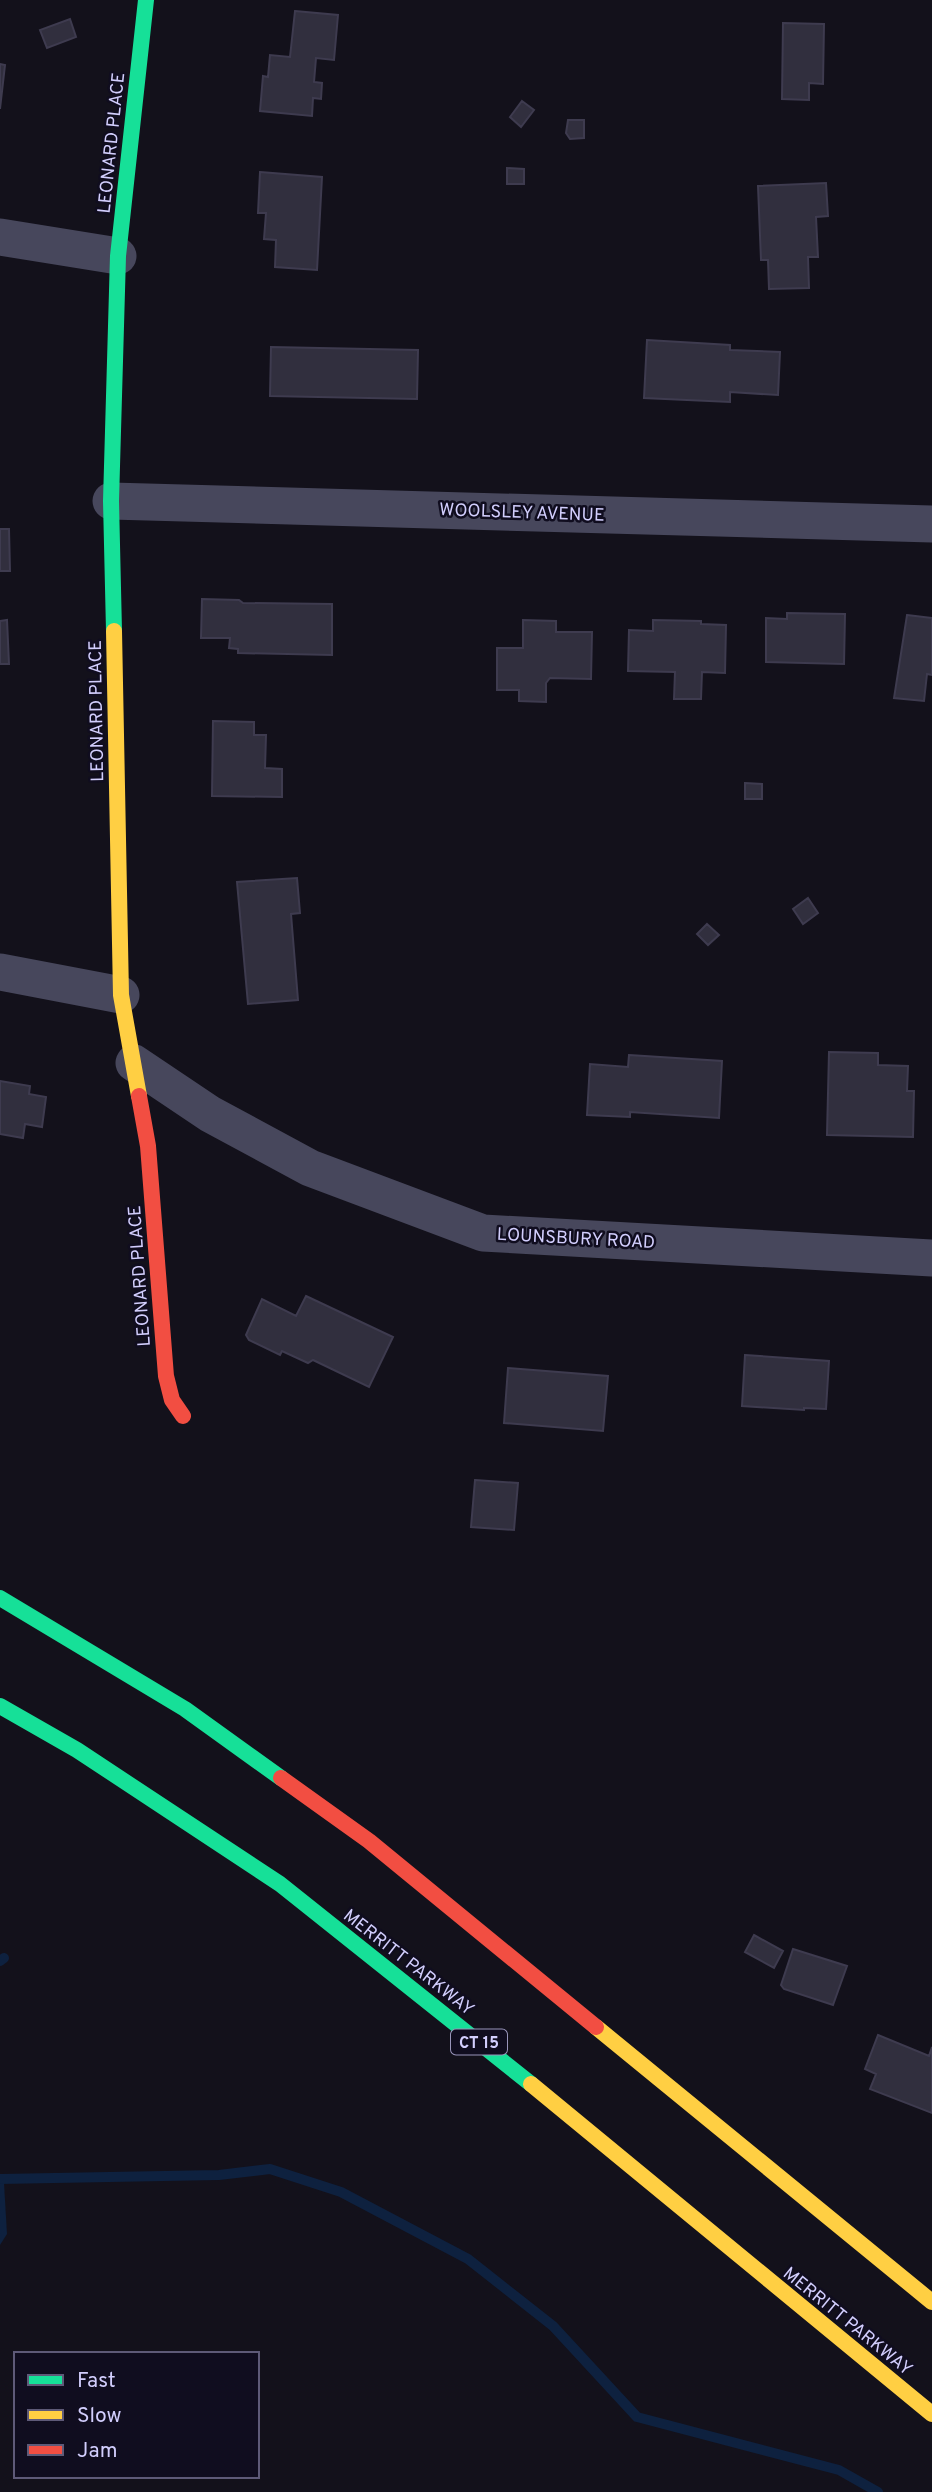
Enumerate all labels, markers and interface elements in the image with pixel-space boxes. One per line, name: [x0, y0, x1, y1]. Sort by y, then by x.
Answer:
street label: LEONARD PLACE: [94, 71, 131, 215]
street label: WOOLSLEY AVENUE: [439, 499, 605, 528]
street label: LEONARD PLACE: [85, 640, 110, 782]
street label: LEONARD PLACE: [124, 1204, 157, 1347]
street label: LOUNSBURY ROAD: [496, 1224, 656, 1255]
street label: MERRITT PARKWAY: [338, 1905, 478, 2022]
road number: CT 15: [451, 2030, 507, 2054]
street label: MERRITT PARKWAY: [778, 2263, 917, 2381]
legend: [14, 2352, 259, 2478]
text: Fast: [77, 2368, 116, 2395]
text: Slow: [77, 2403, 122, 2430]
text: Jam: [77, 2438, 118, 2465]

